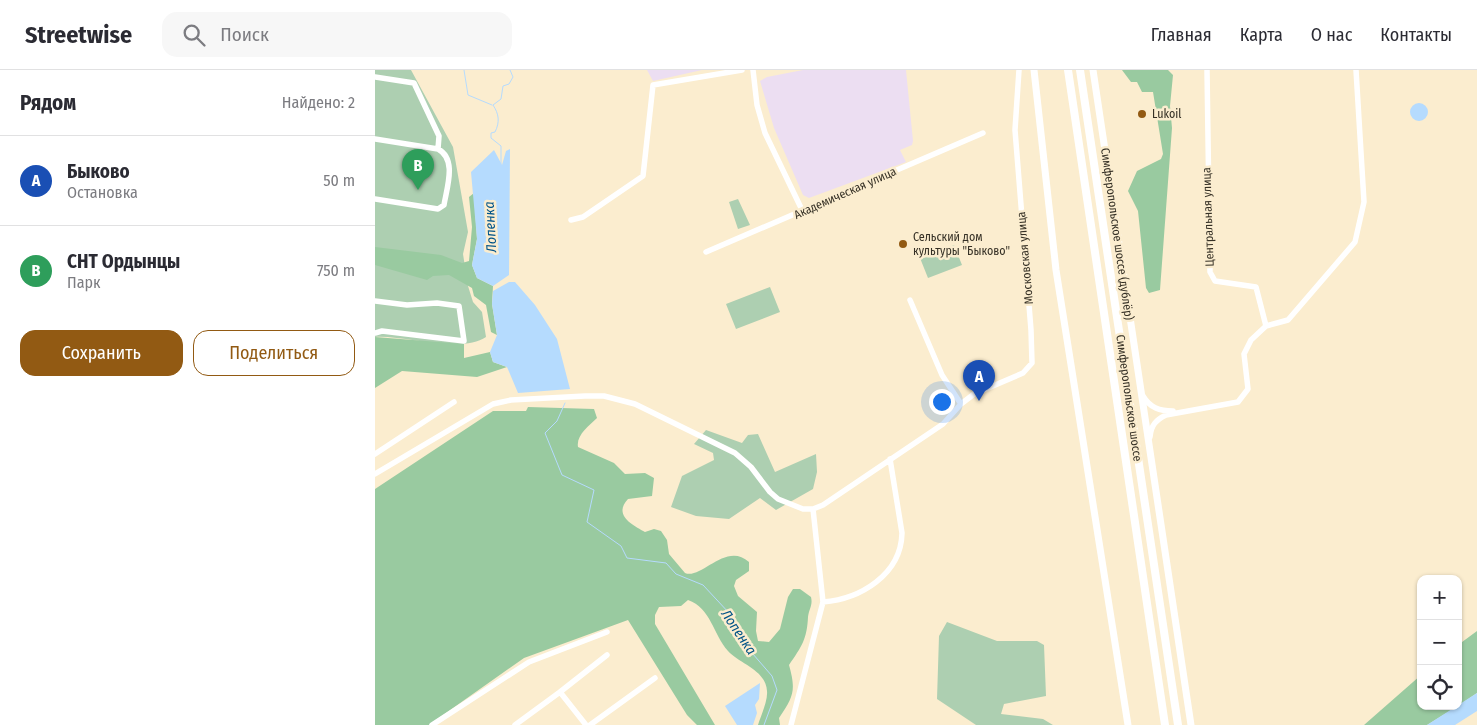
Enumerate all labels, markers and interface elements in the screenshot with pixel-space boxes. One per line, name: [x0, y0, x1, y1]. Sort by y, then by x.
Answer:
search box: [162, 12, 512, 57]
text: Streetwise: [25, 21, 132, 49]
icon: search: [180, 21, 208, 49]
text: Поиск: [220, 23, 269, 46]
text: Главная: [1151, 24, 1212, 46]
text: Карта: [1240, 24, 1283, 46]
text: О нас: [1311, 24, 1352, 46]
text: Контакты: [1380, 24, 1452, 46]
text: Рядом: [20, 90, 76, 116]
text: Найдено: 2: [282, 93, 355, 112]
place label: Lukoil: [1152, 107, 1181, 121]
marker: Lukoil: [1136, 108, 1148, 120]
street label: Симферопольское шоссе (дублёр): [1098, 147, 1136, 321]
pin: B: [402, 149, 434, 190]
text: Быково: [67, 160, 130, 183]
street label: Академическая улица: [792, 164, 898, 222]
street label: Центральная улица: [1199, 167, 1217, 267]
text: A: [32, 171, 40, 190]
text: 50 m: [323, 171, 355, 190]
text: Остановка: [67, 183, 138, 202]
water label: Лопенка: [481, 201, 500, 254]
street label: Московская улица: [1014, 211, 1036, 305]
place label: Сельский дом культуры "Быково": [913, 230, 1010, 258]
marker: Сельский дом культуры "Быково": [897, 238, 909, 250]
text: СНТ Ордынцы: [67, 250, 180, 273]
text: B: [32, 261, 40, 280]
text: 750 m: [317, 261, 355, 280]
text: Парк: [67, 273, 101, 292]
button: Сохранить: [20, 330, 183, 376]
button: Поделиться: [193, 330, 355, 376]
street label: Симферопольское шоссе: [1113, 334, 1145, 462]
pin: A: [963, 360, 995, 401]
your location: [929, 389, 955, 415]
map controls: [1417, 575, 1462, 710]
button: +: [1417, 575, 1462, 620]
water label: Лопенка: [717, 606, 760, 658]
button: −: [1417, 620, 1462, 665]
button: locate: [1417, 665, 1462, 710]

